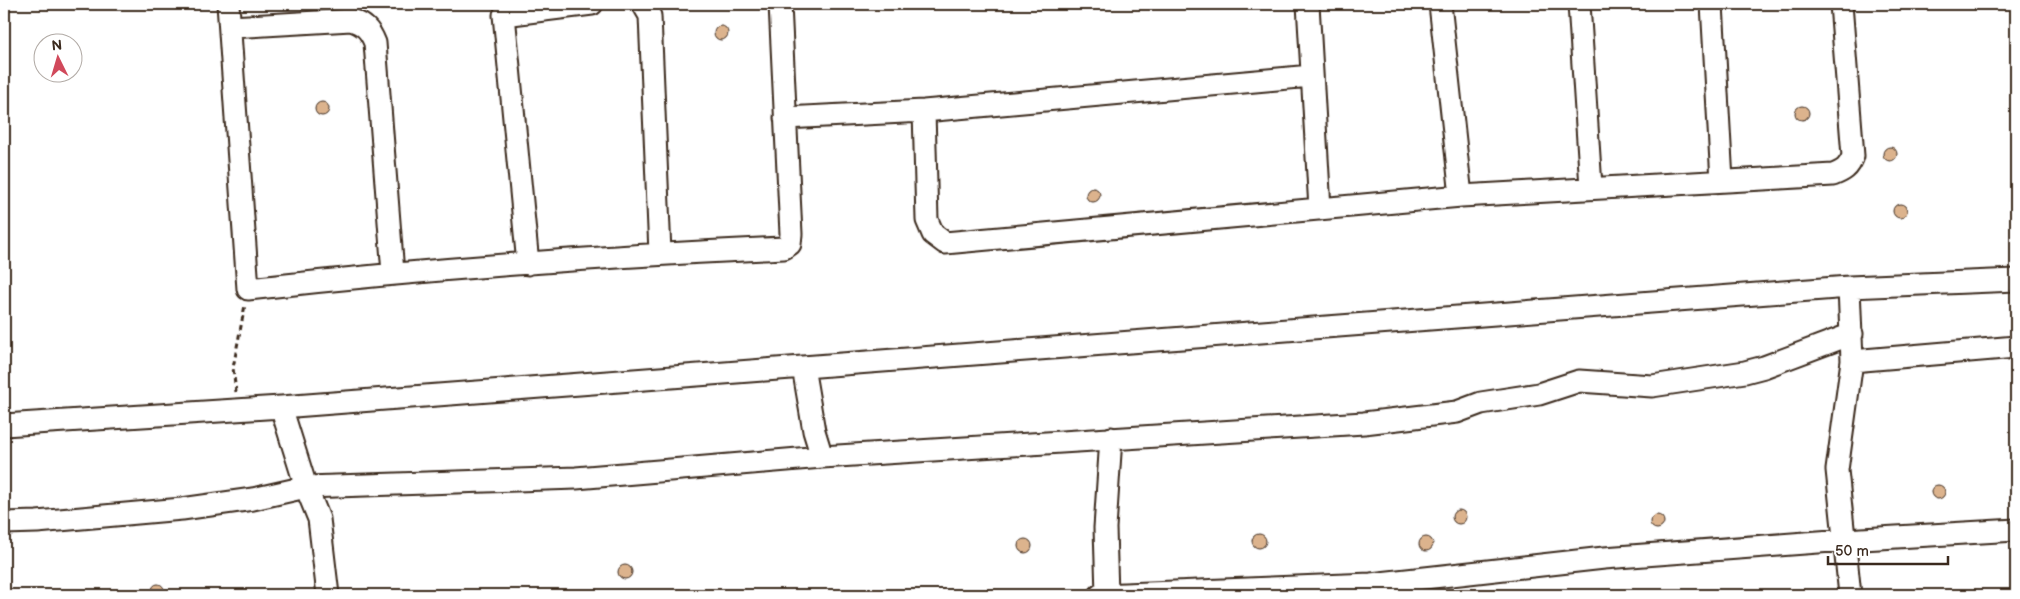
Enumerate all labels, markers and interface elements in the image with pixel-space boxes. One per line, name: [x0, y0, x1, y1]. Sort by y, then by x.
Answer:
north arrow: [32, 32, 82, 82]
text: N: [51, 37, 63, 54]
scale bar: [1828, 534, 1948, 566]
text: 50 m: [1835, 542, 1869, 561]

